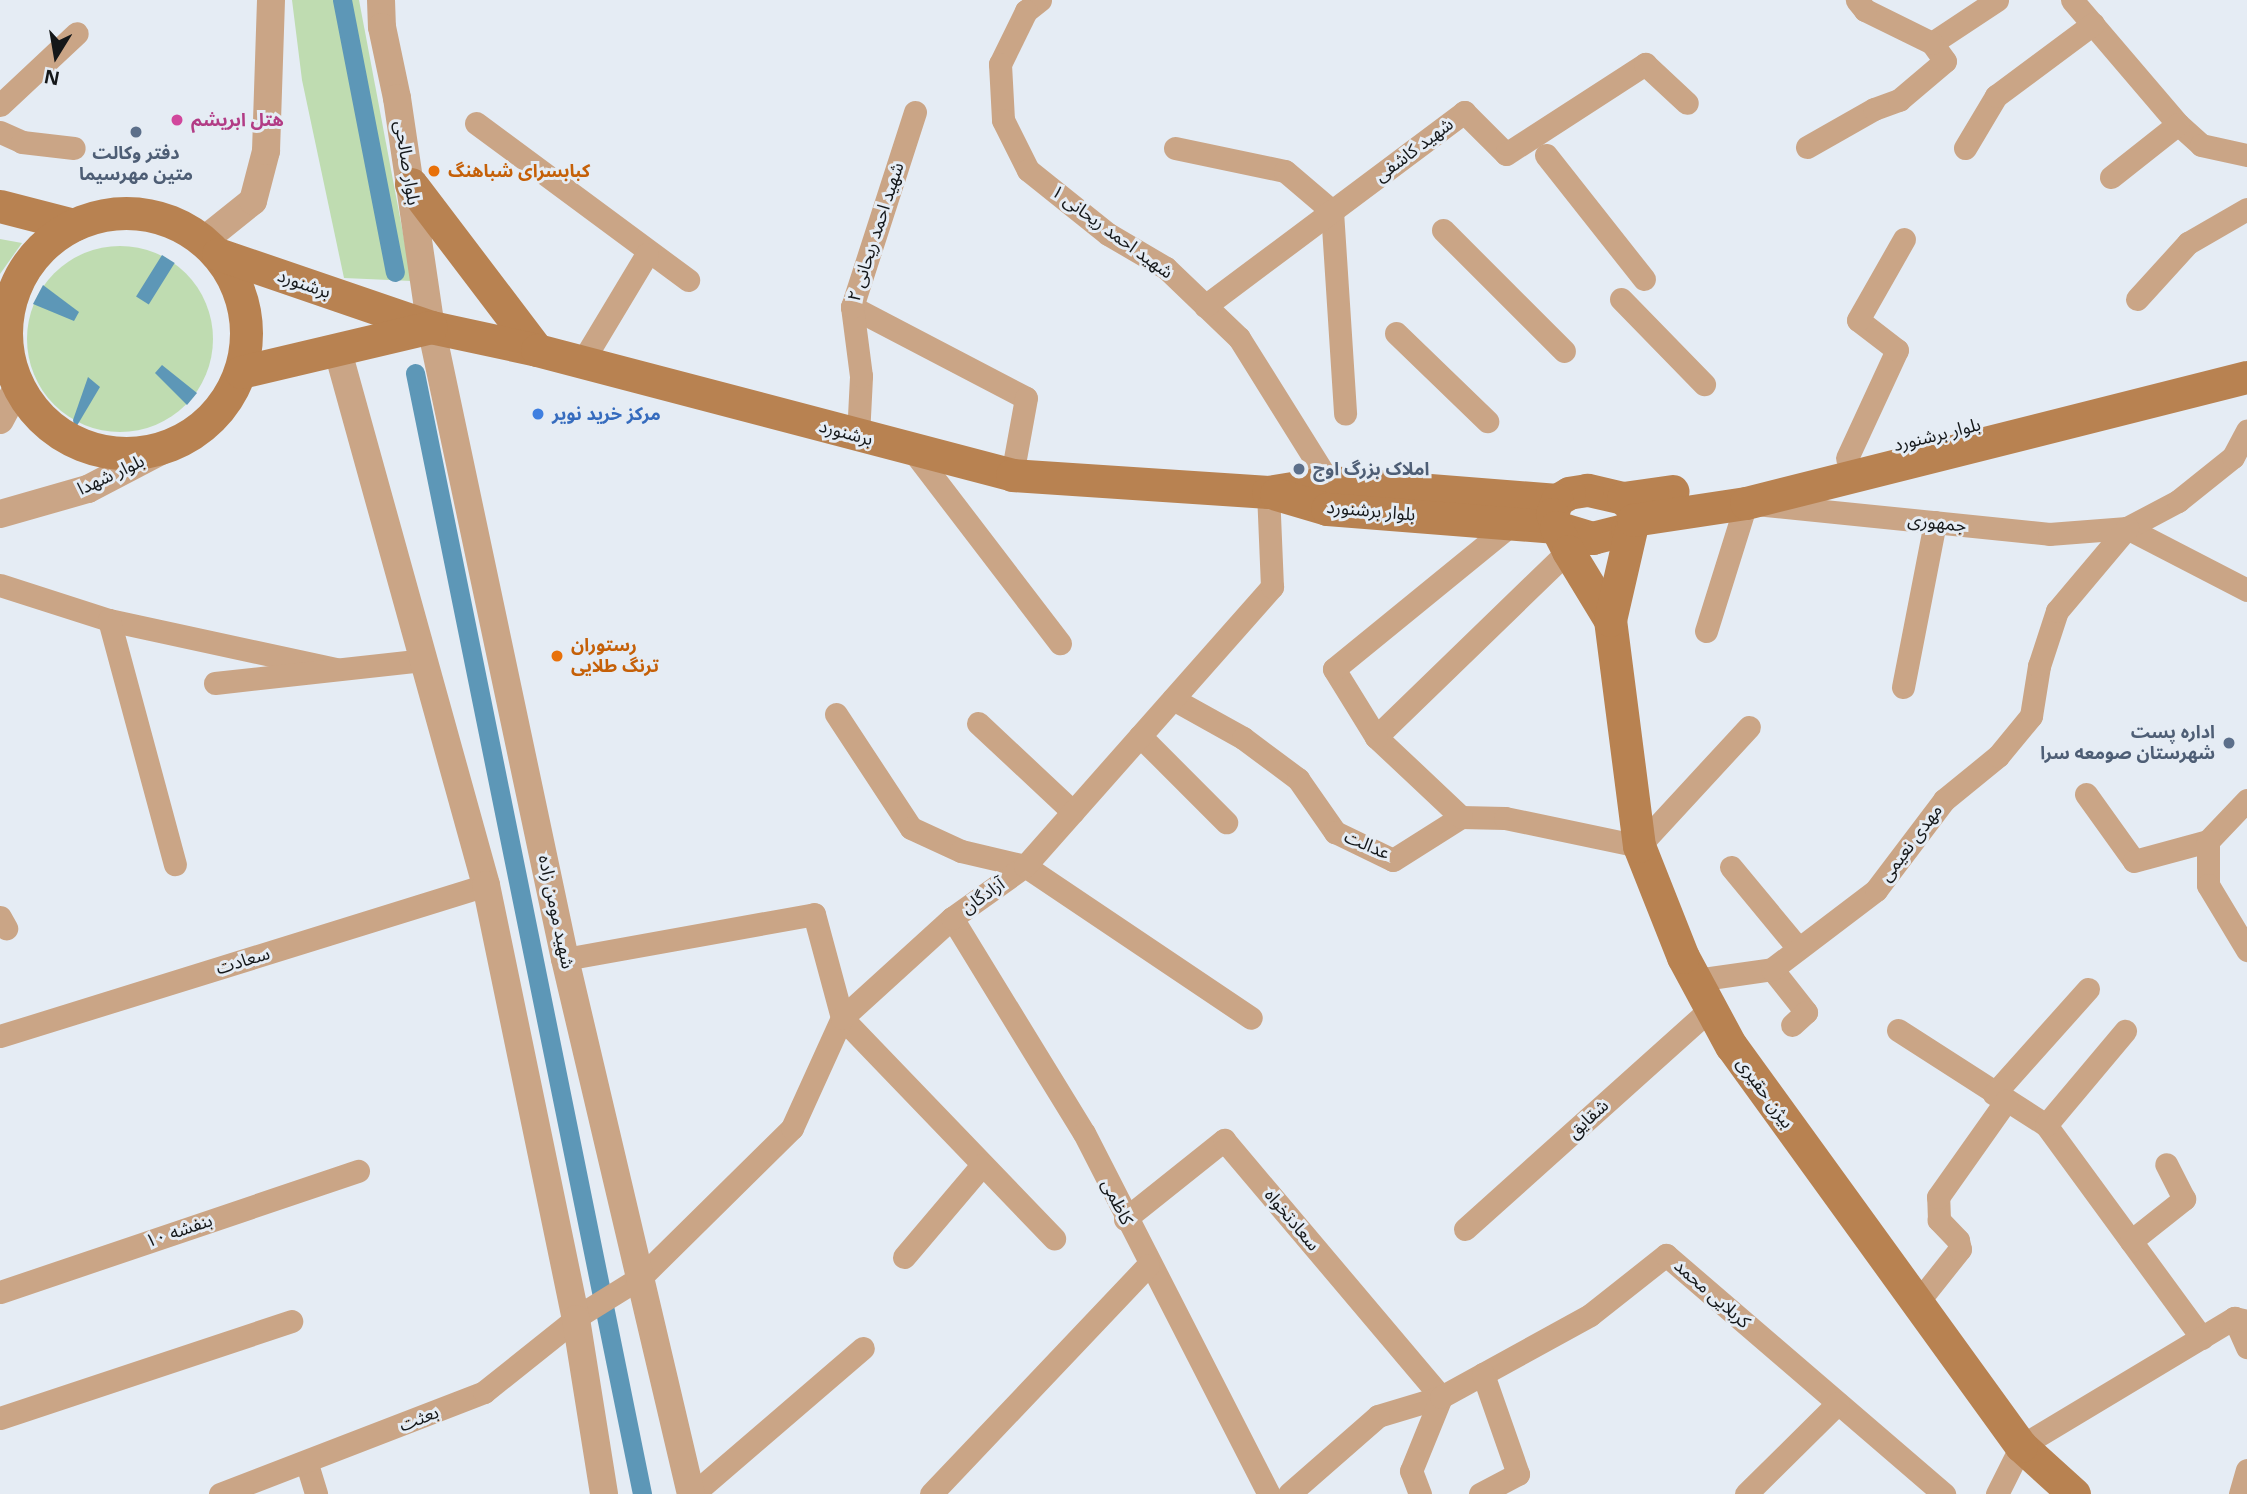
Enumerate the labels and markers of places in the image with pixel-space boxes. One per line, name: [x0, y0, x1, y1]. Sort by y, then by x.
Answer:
place label: هتل ابریشم: [191, 109, 284, 131]
marker: هتل ابریشم: [169, 112, 185, 128]
marker: دفتر وکالت متین مهرسیما: [128, 124, 144, 140]
place label: دفتر وکالت متین مهرسیما: [79, 143, 193, 186]
place label: کبابسرای شباهنگ: [448, 160, 590, 182]
marker: کبابسرای شباهنگ: [426, 163, 442, 179]
place label: مرکز خرید نویر: [552, 403, 661, 425]
marker: مرکز خرید نویر: [530, 406, 546, 422]
place label: املاک بزرگ اوج: [1313, 458, 1429, 480]
marker: املاک بزرگ اوج: [1291, 461, 1307, 477]
place label: رستوران ترنگ طلایی: [571, 635, 659, 678]
marker: رستوران ترنگ طلایی: [549, 648, 565, 664]
place label: اداره پست شهرستان صومعه سرا: [2040, 722, 2215, 764]
marker: اداره پست شهرستان صومعه سرا: [2221, 735, 2237, 751]

